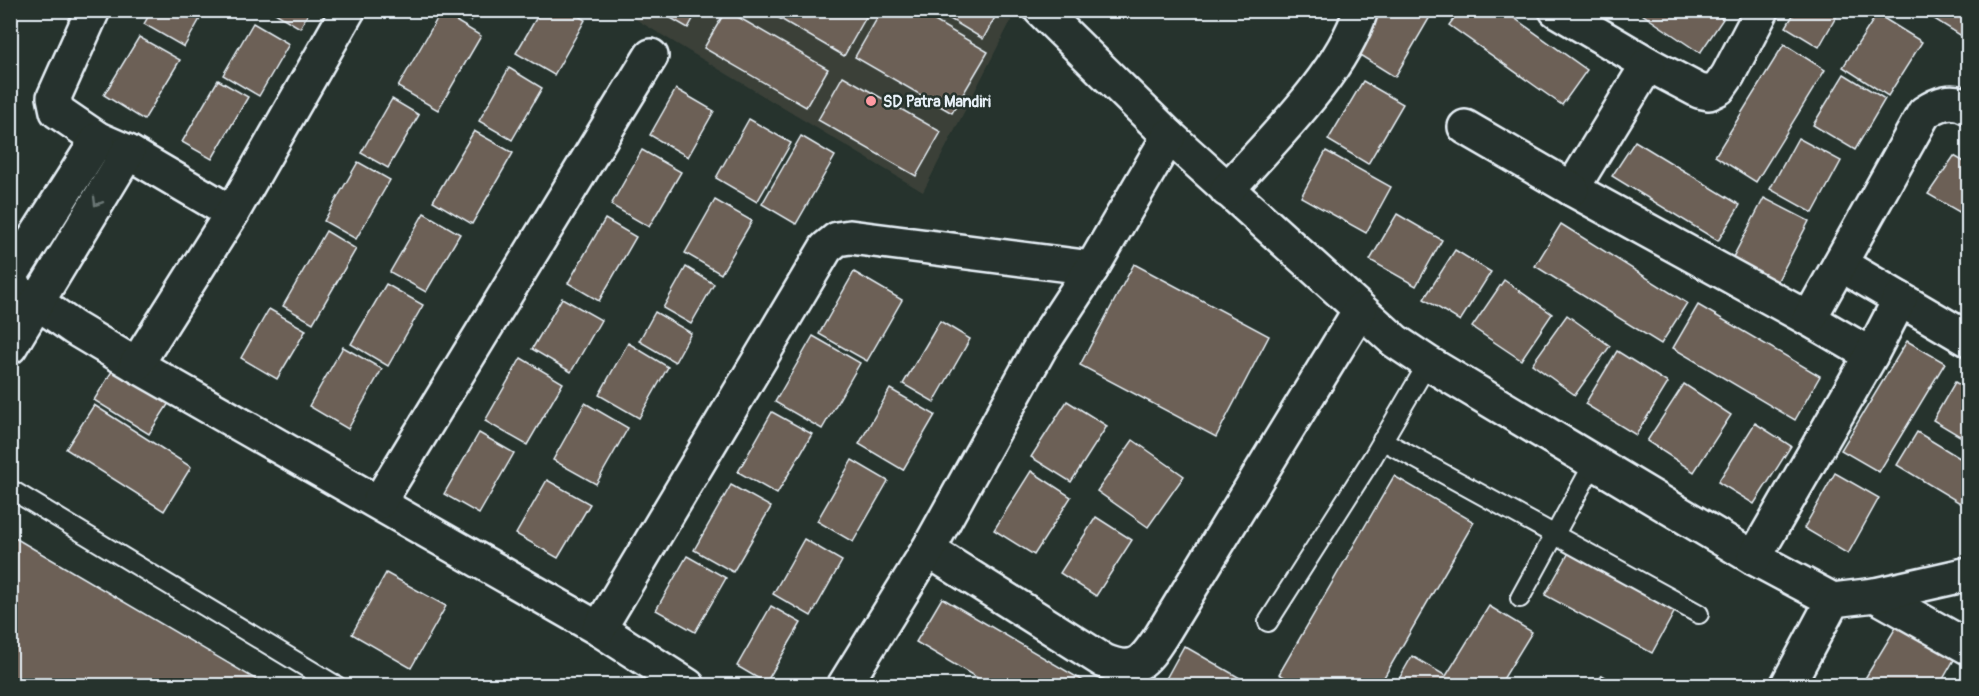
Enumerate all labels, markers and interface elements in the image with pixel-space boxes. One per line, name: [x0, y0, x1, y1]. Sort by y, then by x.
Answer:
place label: SD Patra Mandiri: [883, 92, 991, 112]
marker: SD Patra Mandiri: [864, 94, 878, 108]
one-way arrow: [93, 196, 105, 206]

